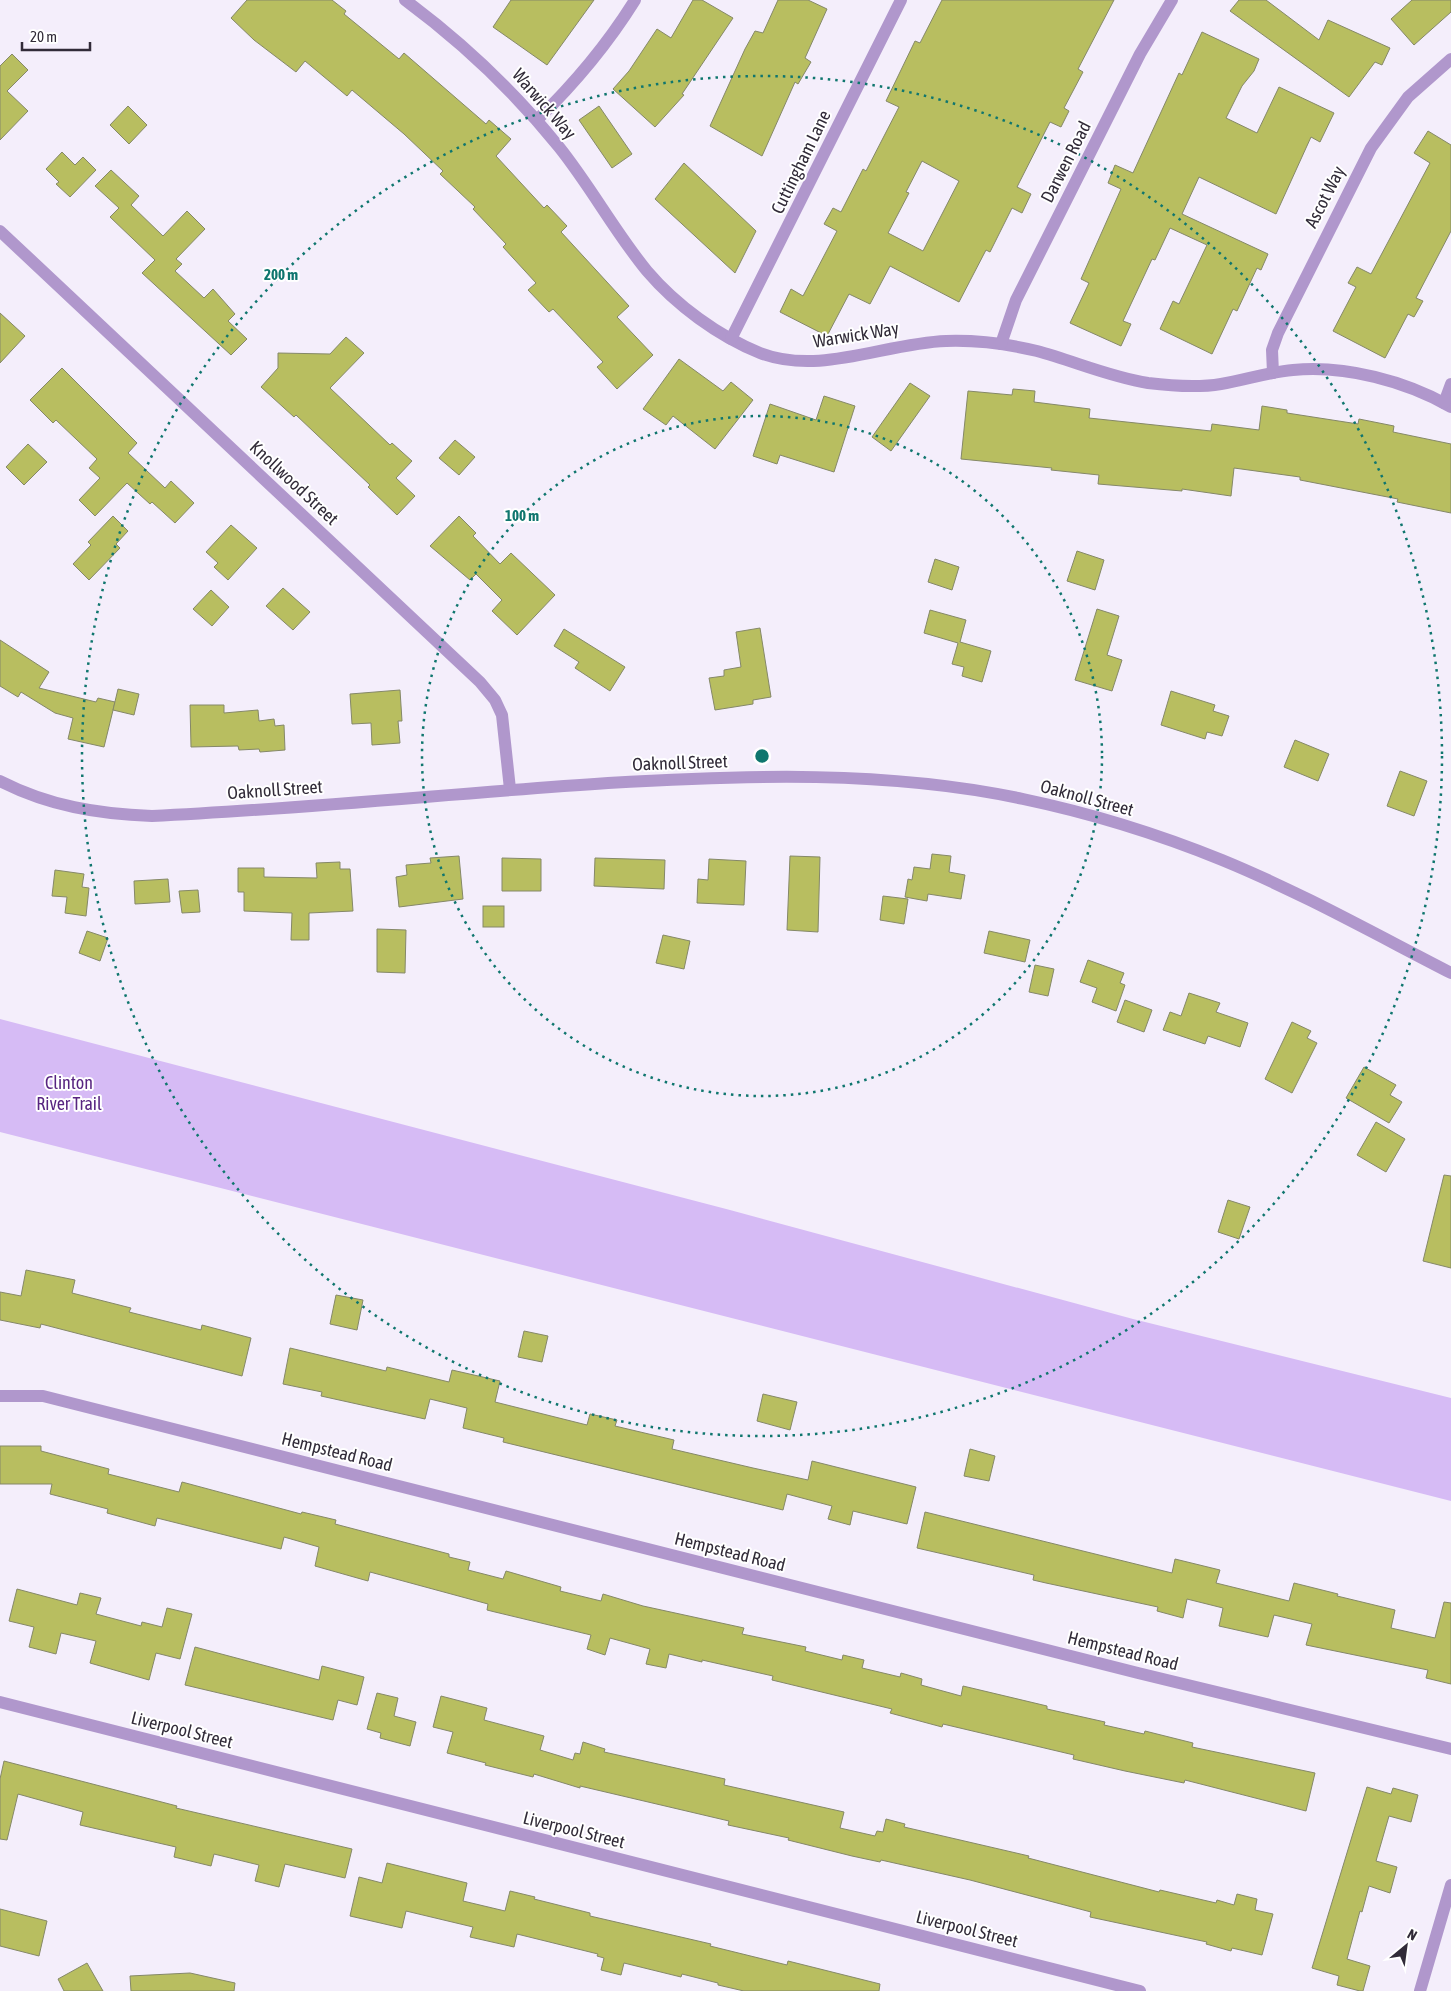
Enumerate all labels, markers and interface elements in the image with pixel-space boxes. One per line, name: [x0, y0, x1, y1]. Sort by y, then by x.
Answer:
scale bar: [22, 20, 90, 52]
text: 20 m: [30, 28, 57, 45]
street label: Warwick Way: [508, 64, 581, 143]
street label: Cuttingham Lane: [766, 107, 835, 217]
street label: Darwen Road: [1036, 118, 1095, 206]
street label: Ascot Way: [1300, 162, 1349, 231]
text: 200 m: [264, 266, 298, 283]
street label: Warwick Way: [812, 317, 900, 352]
street label: Knollwood Street: [246, 436, 343, 529]
text: 100 m: [505, 507, 539, 524]
centre of rings: [753, 747, 771, 765]
street label: Oaknoll Street: [632, 750, 728, 775]
street label: Oaknoll Street: [1038, 775, 1136, 820]
street label: Oaknoll Street: [227, 776, 323, 803]
park label: Clinton River Trail: [36, 1072, 102, 1114]
street label: Hempstead Road: [280, 1428, 395, 1475]
street label: Hempstead Road: [673, 1528, 788, 1575]
street label: Hempstead Road: [1066, 1627, 1181, 1674]
street label: Liverpool Street: [129, 1707, 235, 1752]
street label: Liverpool Street: [521, 1807, 627, 1852]
street label: Liverpool Street: [914, 1906, 1020, 1951]
north arrow: [1381, 1921, 1431, 1971]
text: N: [1405, 1926, 1420, 1944]

